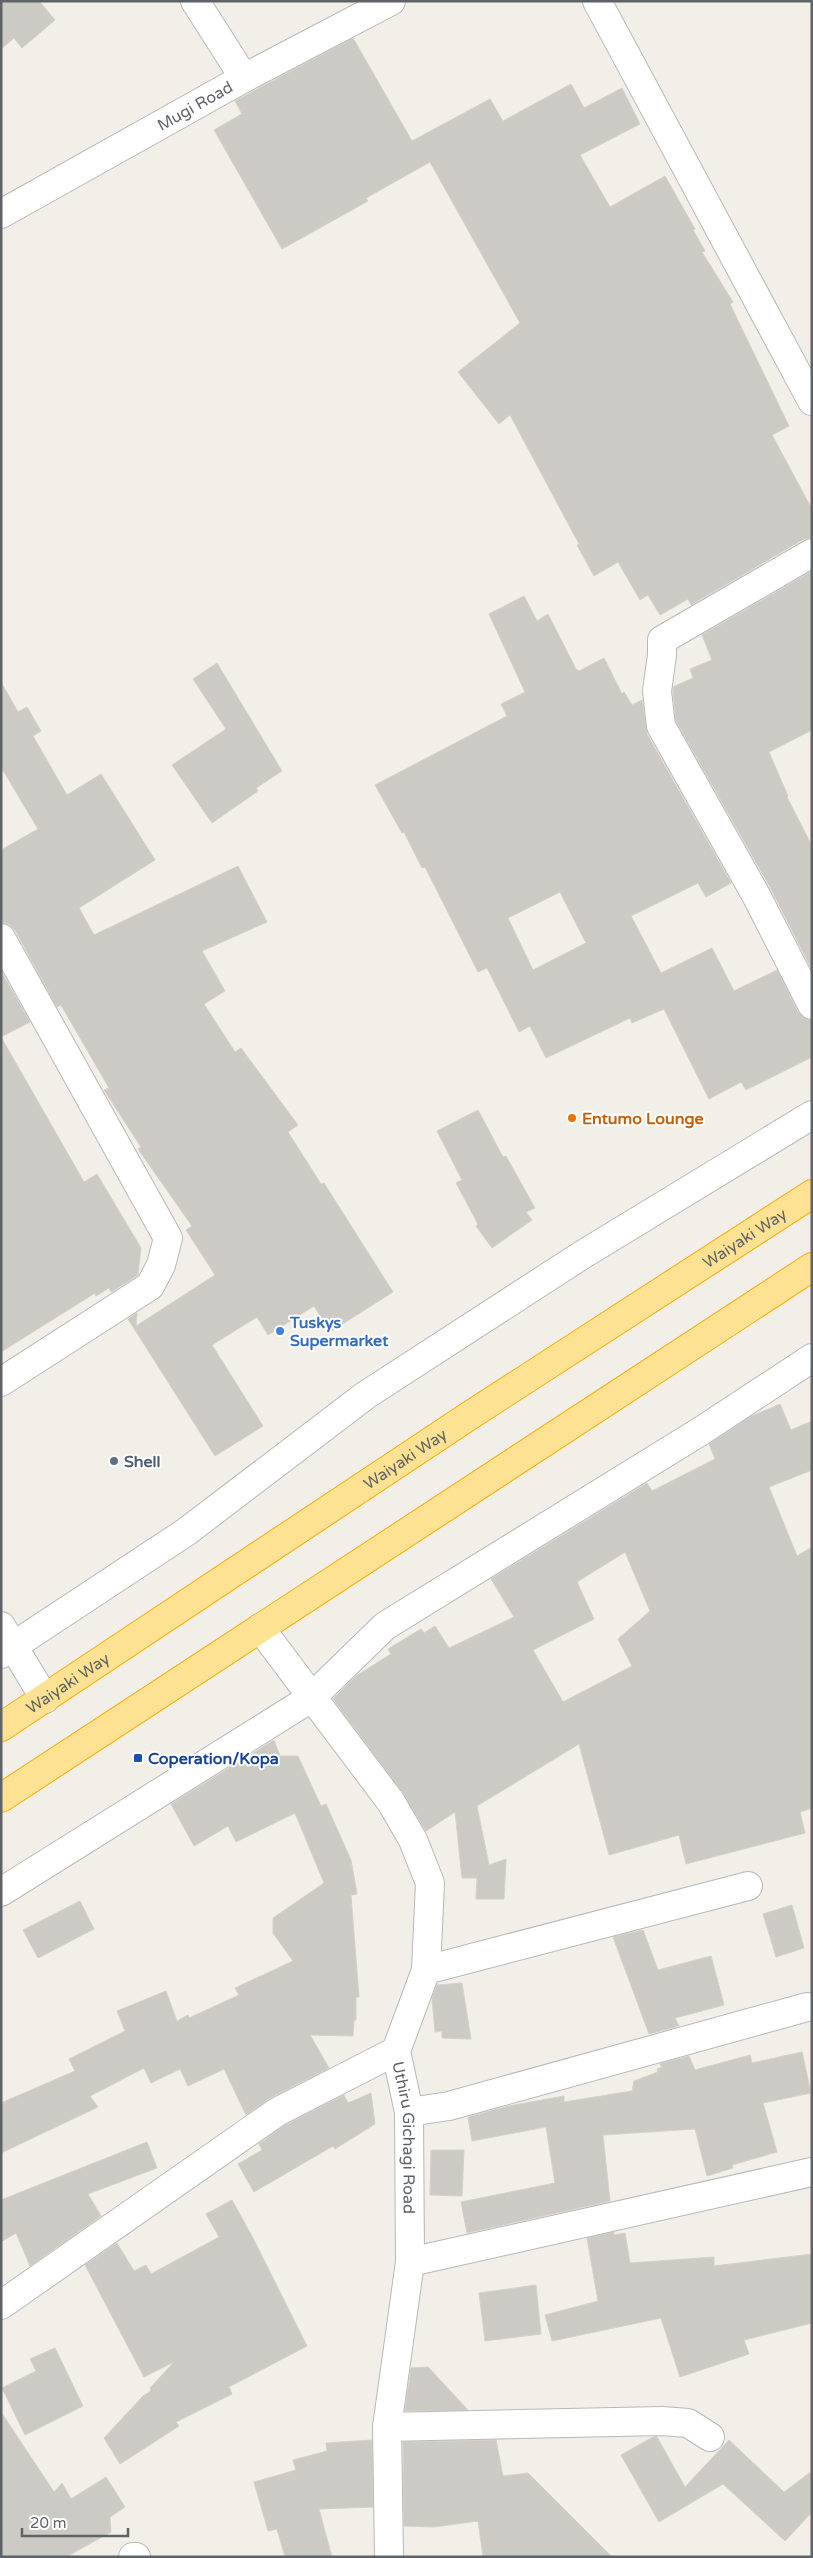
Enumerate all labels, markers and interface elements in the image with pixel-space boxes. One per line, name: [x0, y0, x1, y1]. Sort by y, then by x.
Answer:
street label: Mugi Road: [154, 77, 237, 136]
place label: Entumo Lounge: [582, 1109, 704, 1129]
marker: Entumo Lounge: [566, 1112, 578, 1124]
street label: Waiyaki Way: [699, 1204, 791, 1273]
place label: Tuskys Supermarket: [289, 1313, 389, 1351]
marker: Tuskys Supermarket: [274, 1325, 286, 1337]
street label: Waiyaki Way: [360, 1424, 451, 1494]
place label: Shell: [124, 1452, 161, 1472]
marker: Shell: [108, 1455, 120, 1467]
street label: Waiyaki Way: [23, 1648, 114, 1718]
place label: Coperation/Kopa: [148, 1749, 279, 1769]
marker: Coperation/Kopa: [132, 1752, 144, 1764]
street label: Uthiru Gichagi Road: [387, 2060, 419, 2214]
scale bar: [22, 2506, 129, 2538]
text: 20 m: [30, 2514, 67, 2532]

